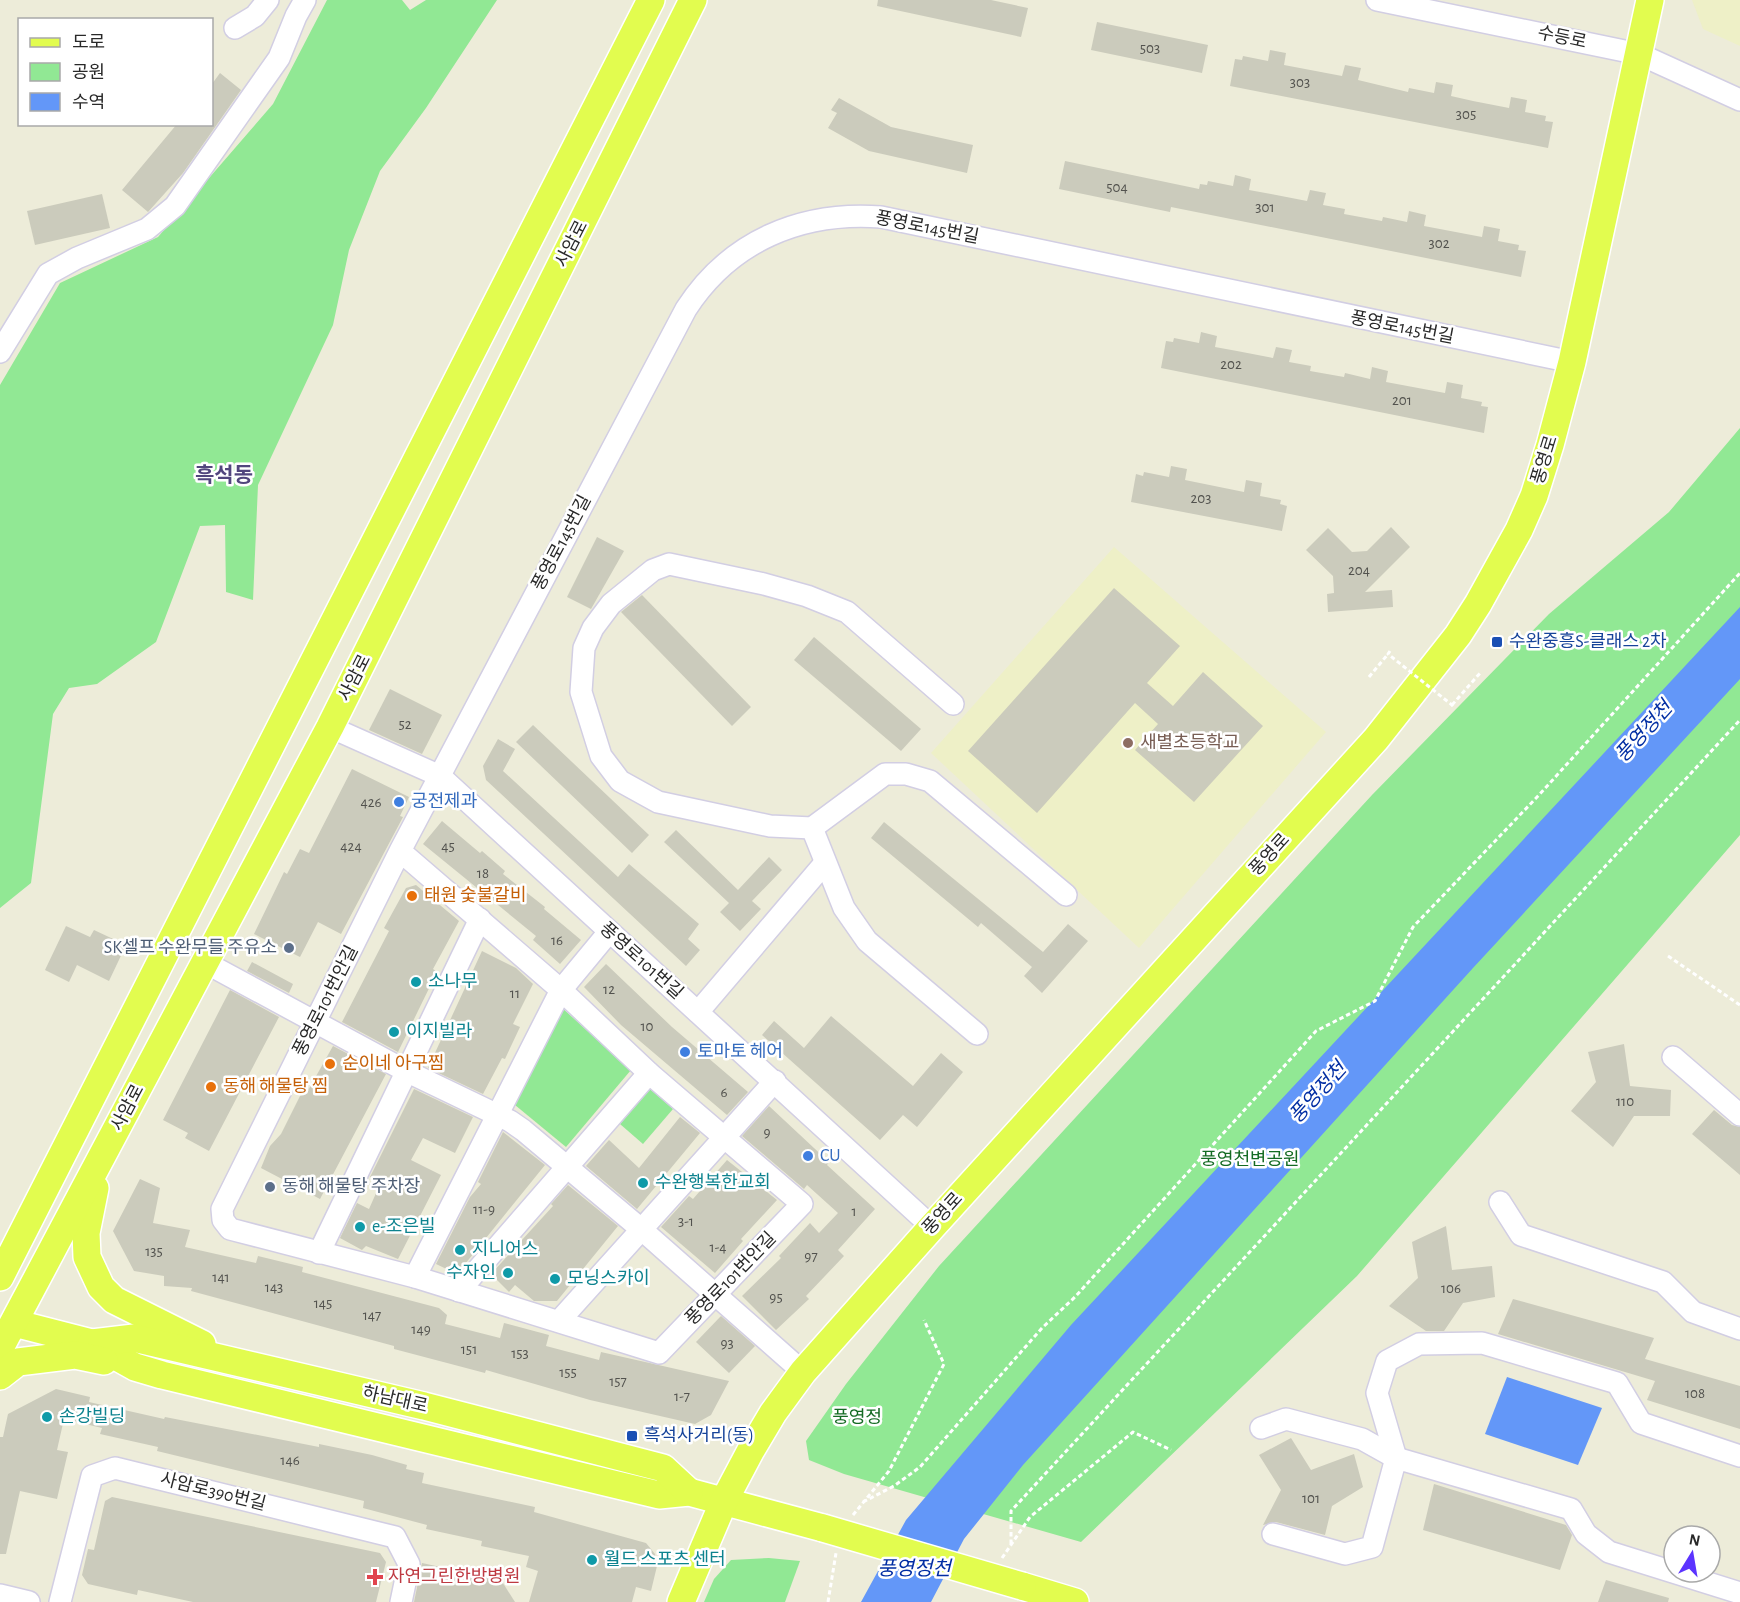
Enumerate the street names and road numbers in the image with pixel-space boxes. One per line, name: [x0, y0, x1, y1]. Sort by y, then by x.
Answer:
street label: 수등로: [1536, 23, 1588, 52]
street label: 풍영로145번길: [874, 208, 981, 247]
street label: 사암로: [552, 217, 591, 270]
street label: 풍영로145번길: [1349, 308, 1456, 347]
street label: 풍영로: [1528, 433, 1561, 486]
street label: 풍영로145번길: [528, 492, 595, 594]
street label: 사암로: [335, 651, 374, 704]
street label: 풍영로: [1246, 830, 1293, 879]
street label: 풍영로101번길: [596, 919, 687, 1003]
street label: 풍영로101번안길: [290, 942, 362, 1059]
street label: 사암로: [108, 1081, 148, 1134]
street label: 풍영로: [919, 1189, 966, 1238]
street label: 풍영로101번안길: [682, 1228, 780, 1329]
street label: 하남대로: [361, 1383, 430, 1416]
street label: 사암로390번길: [158, 1469, 268, 1514]

